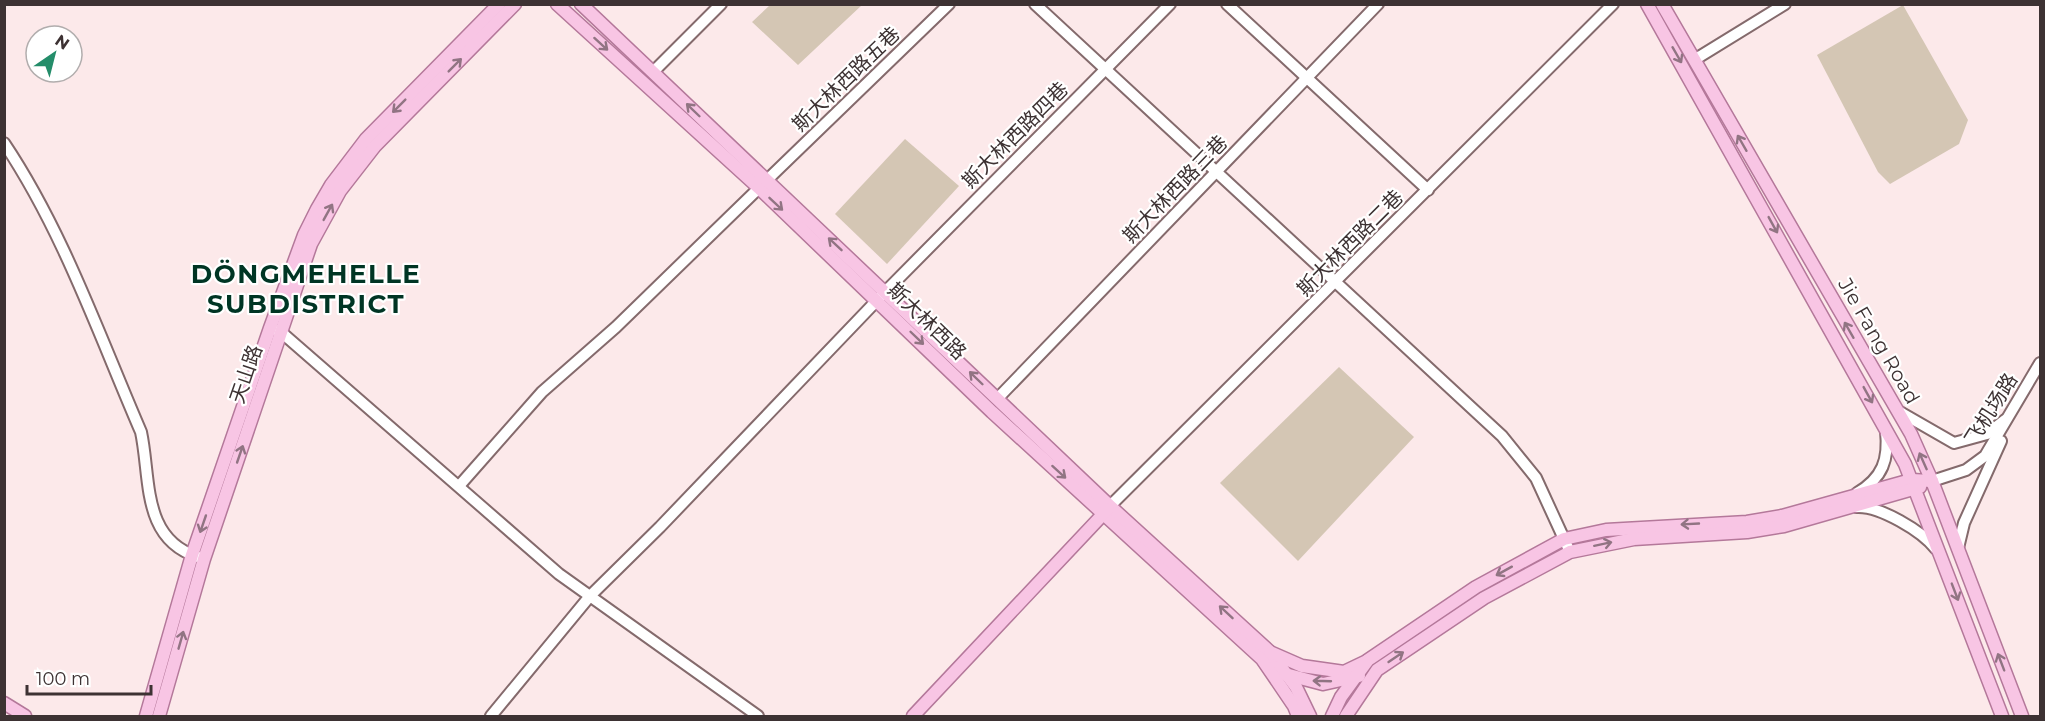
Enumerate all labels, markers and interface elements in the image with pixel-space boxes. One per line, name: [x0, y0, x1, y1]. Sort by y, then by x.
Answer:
street label: 斯大林西路五巷: [787, 22, 905, 136]
north arrow: [24, 24, 84, 84]
text: N: [52, 31, 73, 54]
one-way arrow: [593, 37, 608, 51]
one-way arrow: [1671, 46, 1683, 63]
one-way arrow: [447, 58, 462, 73]
street label: 斯大林西路四巷: [957, 77, 1073, 193]
one-way arrow: [392, 98, 406, 113]
one-way arrow: [686, 103, 701, 117]
street label: 斯大林西路三巷: [1118, 130, 1232, 248]
one-way arrow: [1735, 135, 1747, 152]
street label: 斯大林西路二巷: [1292, 185, 1408, 301]
one-way arrow: [768, 196, 783, 211]
one-way arrow: [322, 204, 334, 221]
one-way arrow: [1767, 216, 1779, 233]
one-way arrow: [827, 237, 842, 251]
district label: DÖNGMEHELLE SUBDISTRICT: [191, 258, 421, 320]
street label: Jie Fang Road: [1833, 273, 1925, 408]
street label: 斯大林西路: [883, 278, 971, 364]
one-way arrow: [1843, 322, 1855, 339]
one-way arrow: [909, 331, 924, 346]
street label: 天山路: [225, 342, 267, 406]
street label: 飞机场路: [1960, 369, 2022, 449]
one-way arrow: [968, 371, 983, 386]
one-way arrow: [1862, 386, 1874, 403]
one-way arrow: [235, 445, 246, 464]
one-way arrow: [1917, 452, 1928, 470]
one-way arrow: [1051, 465, 1066, 479]
one-way arrow: [197, 514, 208, 533]
one-way arrow: [1680, 519, 1700, 530]
one-way arrow: [1592, 538, 1612, 549]
one-way arrow: [1496, 566, 1513, 578]
one-way arrow: [1950, 582, 1961, 601]
one-way arrow: [1219, 605, 1234, 619]
one-way arrow: [176, 631, 187, 650]
one-way arrow: [1387, 651, 1404, 663]
one-way arrow: [1995, 653, 2006, 672]
scale bar: [27, 658, 152, 696]
text: 100 m: [36, 668, 90, 690]
one-way arrow: [1313, 676, 1332, 687]

